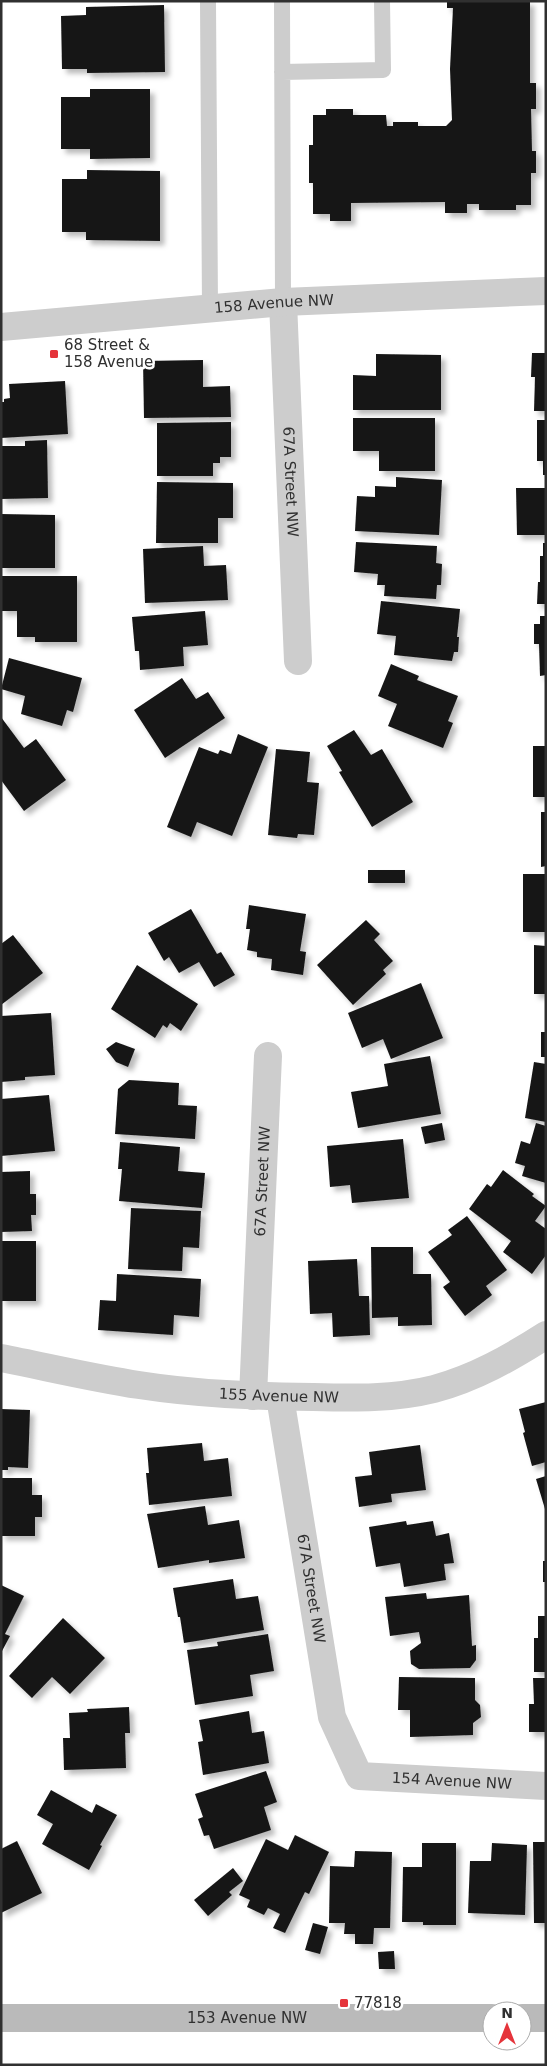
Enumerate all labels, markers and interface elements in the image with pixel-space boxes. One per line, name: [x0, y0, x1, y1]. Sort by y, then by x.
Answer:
street label: 158 Avenue NW: [213, 291, 334, 317]
place label: 68 Street & 158 Avenue: [64, 336, 153, 371]
marker: 68 Street & 158 Avenue: [48, 348, 60, 360]
street label: 67A Street NW: [279, 426, 302, 538]
street label: 67A Street NW: [251, 1125, 274, 1237]
street label: 155 Avenue NW: [218, 1385, 339, 1407]
street label: 67A Street NW: [293, 1532, 329, 1645]
street label: 154 Avenue NW: [391, 1769, 512, 1793]
place label: 77818: [354, 1994, 402, 2012]
marker: 77818: [338, 1997, 350, 2009]
north arrow: [482, 2001, 532, 2051]
text: N: [501, 2005, 513, 2021]
street label: 153 Avenue NW: [187, 2009, 307, 2027]

